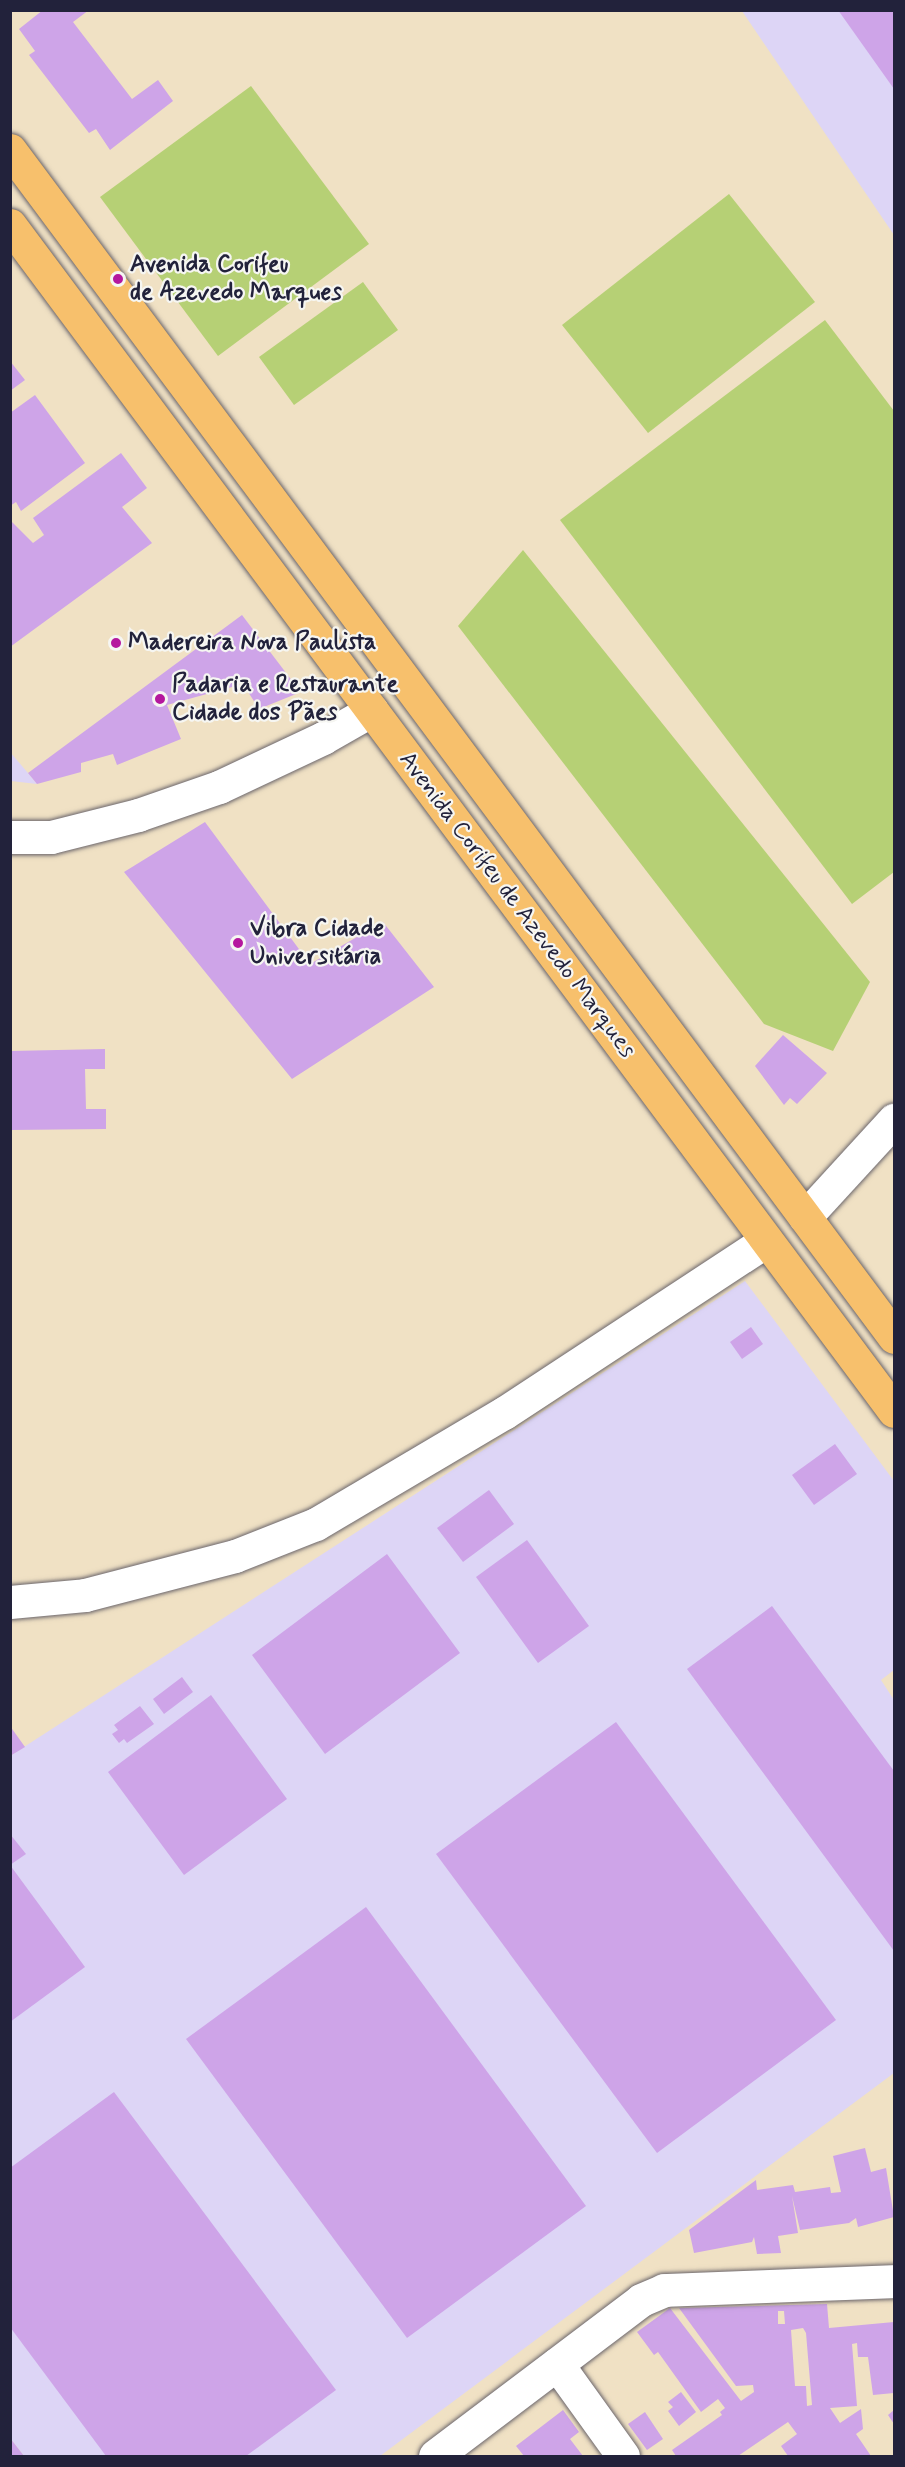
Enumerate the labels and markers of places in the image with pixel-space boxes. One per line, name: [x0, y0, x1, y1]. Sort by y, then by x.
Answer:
place label: Avenida Corifeu de Azevedo Marques: [130, 251, 337, 307]
marker: Avenida Corifeu de Azevedo Marques: [111, 272, 125, 286]
place label: Madereira Nova Paulista: [128, 629, 371, 657]
marker: Madereira Nova Paulista: [109, 636, 123, 650]
place label: Padaria e Restaurante Cidade dos Pães: [172, 671, 400, 727]
marker: Padaria e Restaurante Cidade dos Pães: [153, 692, 167, 706]
place label: Vibra Cidade Universitária: [250, 915, 384, 971]
marker: Vibra Cidade Universitária: [231, 936, 245, 950]

